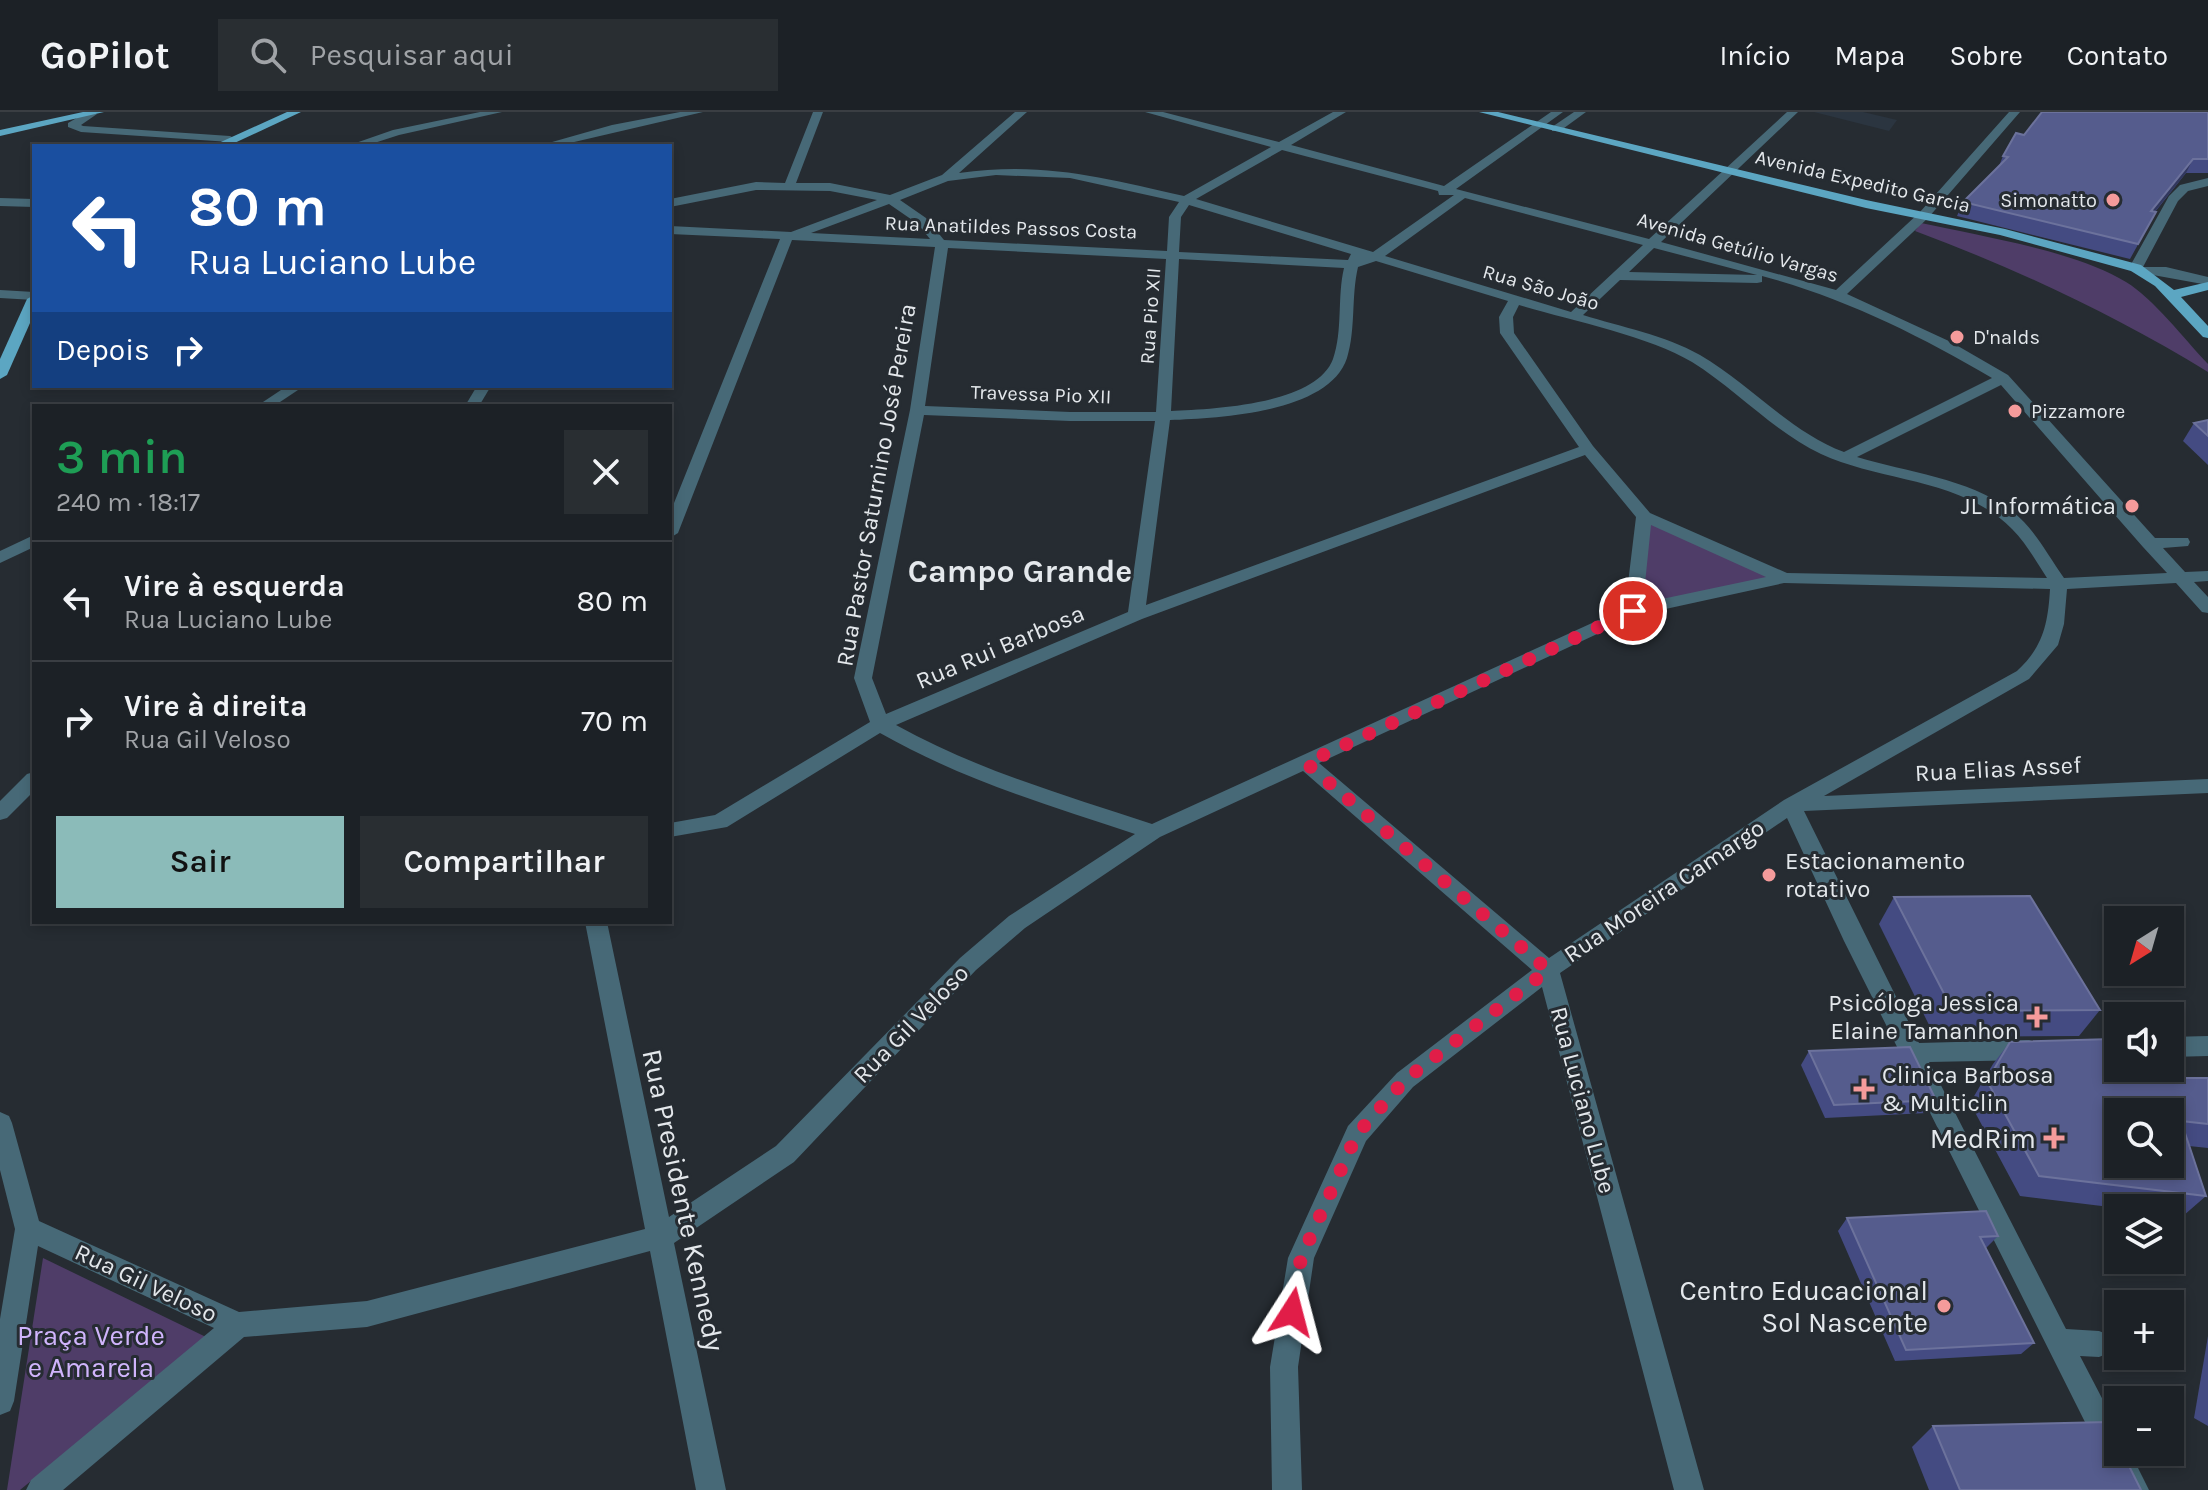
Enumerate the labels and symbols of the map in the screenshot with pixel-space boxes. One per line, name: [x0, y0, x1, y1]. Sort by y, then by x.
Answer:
street label: Avenida Expedito Garcia: [1753, 146, 1973, 217]
place label: Simonatto: [2000, 189, 2097, 212]
marker: Simonatto: [2104, 191, 2122, 209]
street label: Avenida Getúlio Vargas: [1635, 208, 1841, 287]
street label: Rua Anatildes Passos Costa: [884, 212, 1138, 243]
street label: Rua São João: [1480, 260, 1602, 315]
street label: Rua Pio XII: [1136, 267, 1165, 365]
street label: Rua Pastor Saturnino José Pereira: [830, 301, 922, 669]
place label: D'nalds: [1973, 326, 2040, 349]
marker: D'nalds: [1948, 328, 1966, 346]
street label: Travessa Pio XII: [970, 381, 1112, 408]
place label: Pizzamore: [2031, 400, 2125, 423]
marker: Pizzamore: [2006, 402, 2024, 420]
place label: JL Informática: [1961, 492, 2116, 520]
marker: JL Informática: [2123, 497, 2141, 515]
district label: Campo Grande: [908, 553, 1132, 590]
pin: [1599, 577, 1667, 645]
street label: Rua Rui Barbosa: [912, 599, 1088, 695]
street label: Rua Elias Assef: [1914, 751, 2083, 787]
street label: Rua Moreira Camargo: [1558, 813, 1770, 969]
place label: Estacionamento rotativo: [1785, 847, 1965, 903]
marker: Estacionamento rotativo: [1760, 866, 1778, 884]
north arrow: [2104, 906, 2184, 986]
street label: Rua Gil Veloso: [848, 959, 974, 1089]
place label: Psicóloga Jessica Elaine Tamanhon: [1828, 989, 2019, 1045]
street label: Rua Luciano Lube: [1545, 1004, 1621, 1196]
marker: Psicóloga Jessica Elaine Tamanhon: [2026, 1006, 2048, 1028]
street label: Rua Presidente Kennedy: [635, 1046, 732, 1354]
place label: Clinica Barbosa & Multiclin: [1882, 1061, 2053, 1117]
marker: Clinica Barbosa & Multiclin: [1853, 1078, 1875, 1100]
place label: MedRim: [1930, 1122, 2036, 1155]
marker: MedRim: [2043, 1127, 2065, 1149]
street label: Rua Gil Veloso: [70, 1238, 222, 1328]
position arrow: [1250, 1270, 1334, 1354]
place label: Centro Educacional Sol Nascente: [1680, 1274, 1928, 1339]
marker: Centro Educacional Sol Nascente: [1935, 1297, 1953, 1315]
park label: Praça Verde e Amarela: [17, 1319, 165, 1384]

